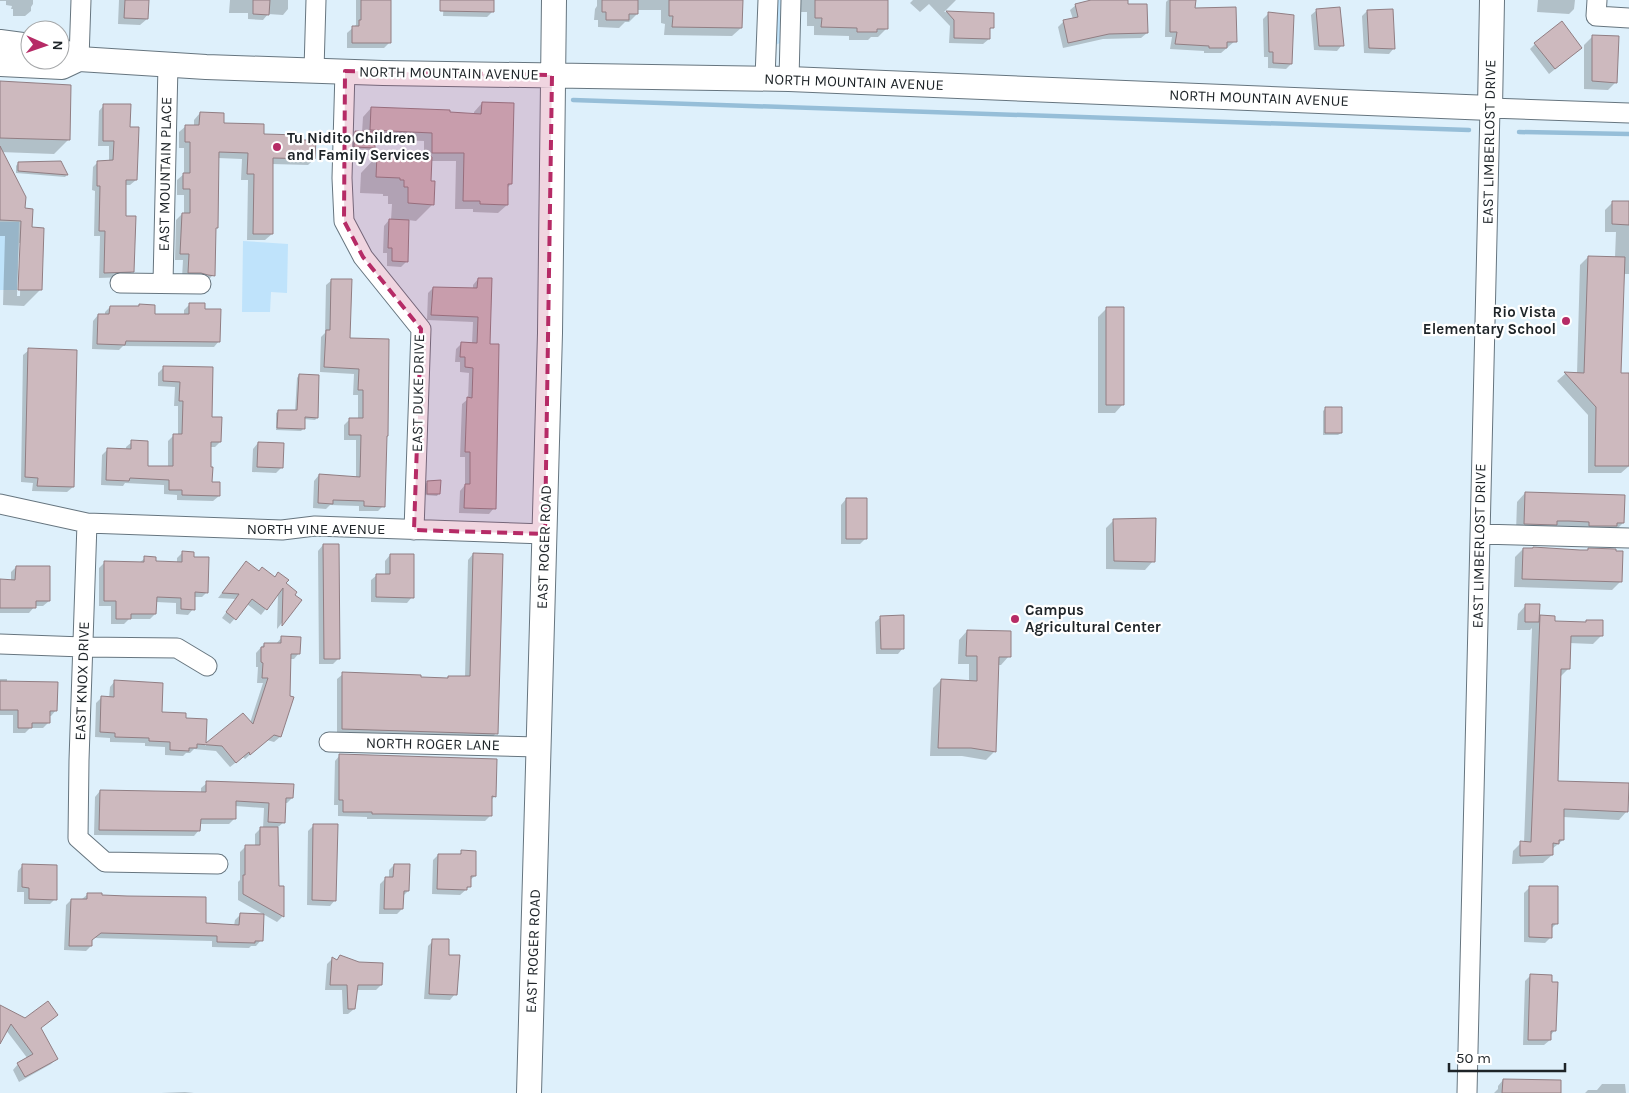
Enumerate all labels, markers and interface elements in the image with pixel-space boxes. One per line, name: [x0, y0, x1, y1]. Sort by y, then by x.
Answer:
north arrow: [20, 20, 70, 70]
text: N: [49, 40, 66, 51]
street label: EAST LIMBERLOST DRIVE: [1479, 59, 1499, 225]
street label: NORTH MOUNTAIN AVENUE: [359, 62, 539, 84]
street label: NORTH MOUNTAIN AVENUE: [764, 70, 944, 94]
street label: NORTH MOUNTAIN AVENUE: [1169, 86, 1349, 110]
street label: EAST MOUNTAIN PLACE: [155, 96, 175, 252]
place label: Tu Nidito Children and Family Services: [287, 129, 430, 164]
marker: Tu Nidito Children and Family Services: [271, 141, 283, 153]
place label: Rio Vista Elementary School: [1423, 303, 1556, 338]
marker: Rio Vista Elementary School: [1560, 315, 1572, 327]
street label: EAST DUKE DRIVE: [408, 334, 428, 452]
street label: EAST LIMBERLOST DRIVE: [1469, 463, 1489, 629]
street label: EAST ROGER ROAD: [533, 485, 555, 609]
street label: NORTH VINE AVENUE: [247, 520, 385, 538]
place label: Campus Agricultural Center: [1025, 601, 1161, 636]
marker: Campus Agricultural Center: [1009, 613, 1021, 625]
street label: EAST KNOX DRIVE: [71, 621, 93, 741]
street label: NORTH ROGER LANE: [366, 734, 500, 754]
street label: EAST ROGER ROAD: [522, 889, 544, 1013]
scale bar: [1449, 1040, 1565, 1072]
text: 50 m: [1456, 1049, 1491, 1067]

